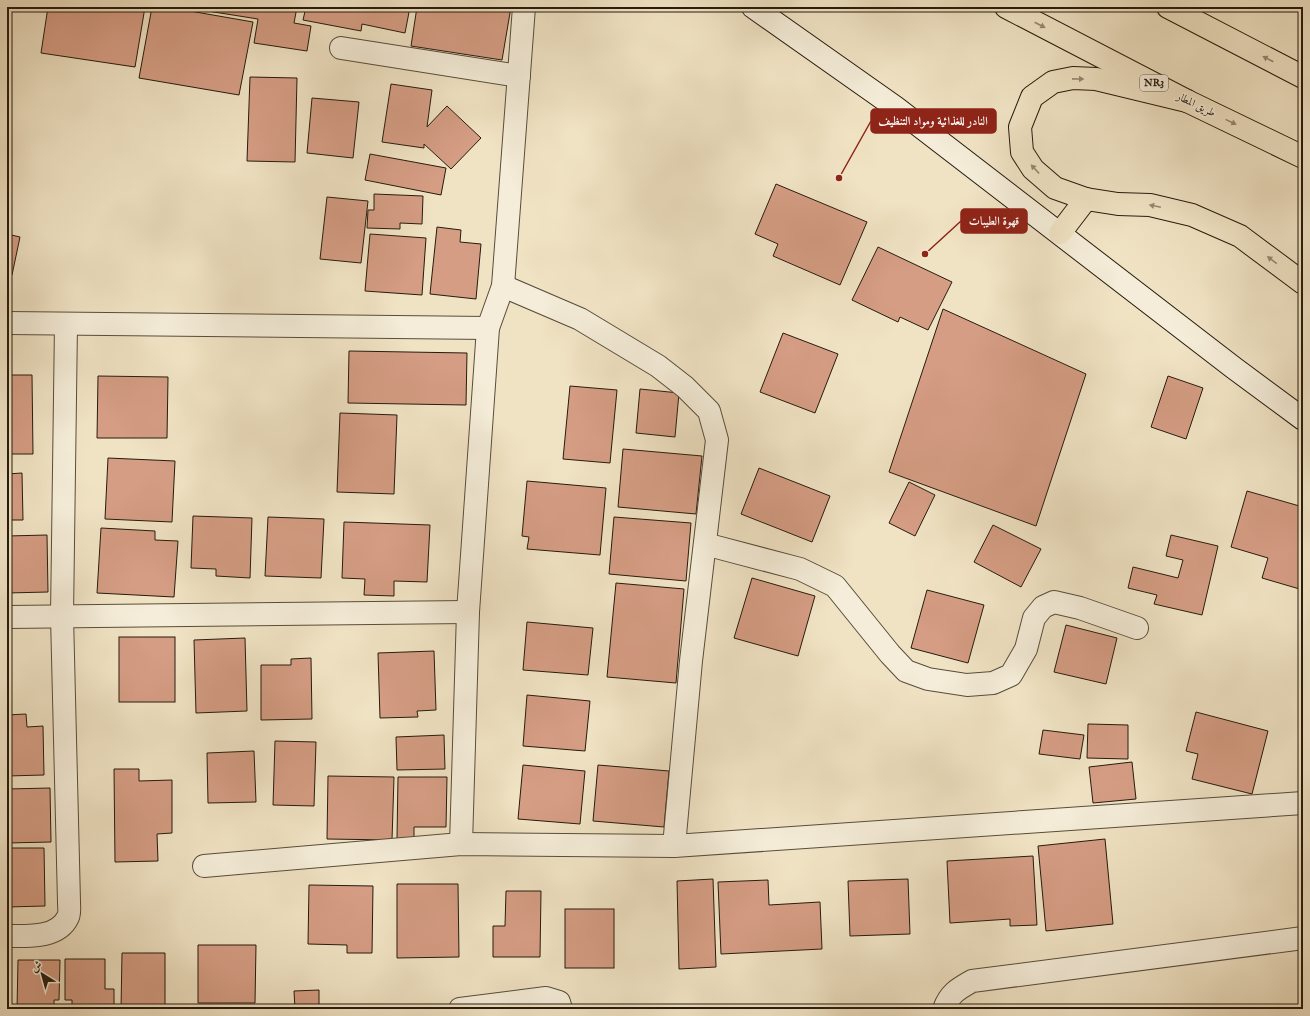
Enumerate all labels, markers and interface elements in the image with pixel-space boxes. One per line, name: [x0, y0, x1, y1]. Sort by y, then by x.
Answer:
one-way arrow: [1035, 22, 1046, 28]
one-way arrow: [1263, 56, 1274, 62]
road number: NR3: [1140, 75, 1168, 91]
one-way arrow: [1072, 76, 1085, 82]
street label: طريق المطار: [1173, 89, 1218, 120]
callout: النادر للغذائية ومواد التنظيف: [871, 109, 996, 133]
text: النادر للغذائية ومواد التنظيف: [878, 114, 988, 129]
one-way arrow: [1225, 119, 1237, 125]
one-way arrow: [1030, 164, 1040, 174]
one-way arrow: [1149, 203, 1161, 209]
callout: قهوة الطيبات: [961, 209, 1027, 233]
text: قهوة الطيبات: [969, 214, 1019, 229]
one-way arrow: [1266, 256, 1277, 264]
north arrow: [22, 954, 62, 994]
text: ش: [28, 958, 45, 976]

